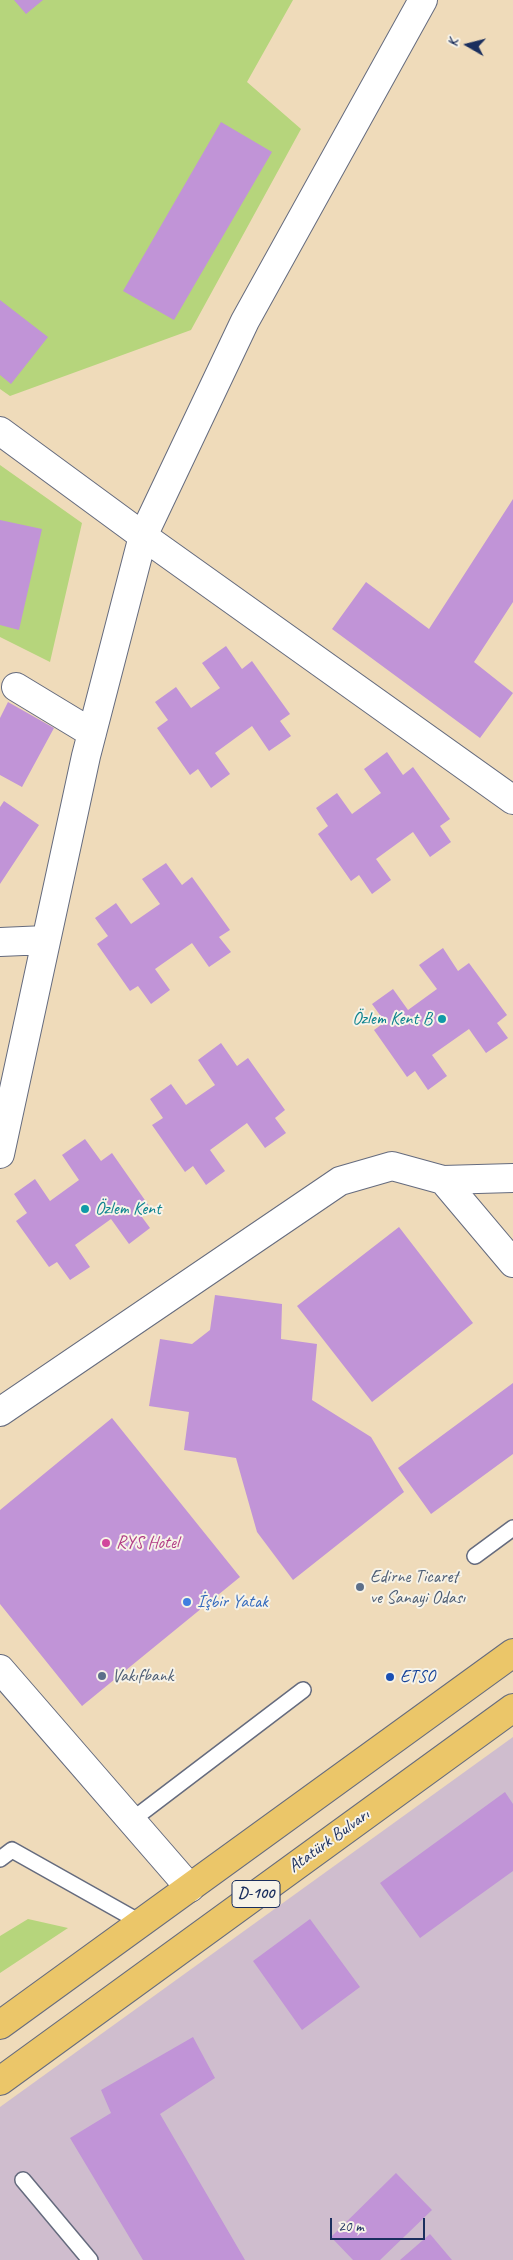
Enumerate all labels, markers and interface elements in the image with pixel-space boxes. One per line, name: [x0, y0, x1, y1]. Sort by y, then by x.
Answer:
north arrow: [443, 20, 493, 70]
text: K: [444, 38, 462, 48]
place label: Özlem Kent B: [352, 1008, 432, 1030]
marker: Özlem Kent B: [436, 1013, 448, 1025]
place label: Özlem Kent: [95, 1198, 161, 1220]
marker: Özlem Kent: [79, 1203, 91, 1215]
place label: RYS Hotel: [116, 1532, 179, 1554]
marker: RYS Hotel: [100, 1537, 112, 1549]
place label: Edirne Ticaret ve Sanayi Odası: [370, 1566, 465, 1608]
marker: Edirne Ticaret ve Sanayi Odası: [354, 1581, 366, 1593]
place label: İşbir Yatak: [197, 1591, 268, 1613]
marker: İşbir Yatak: [181, 1596, 193, 1608]
place label: Vakıfbank: [112, 1665, 173, 1687]
place label: ETSO: [400, 1666, 435, 1688]
marker: Vakıfbank: [96, 1670, 108, 1682]
marker: ETSO: [384, 1671, 396, 1683]
street label: Atatürk Bulvarı: [284, 1804, 374, 1878]
road number: D-100: [232, 1880, 280, 1908]
scale bar: [333, 2208, 428, 2240]
text: 20 m: [338, 2217, 364, 2236]

